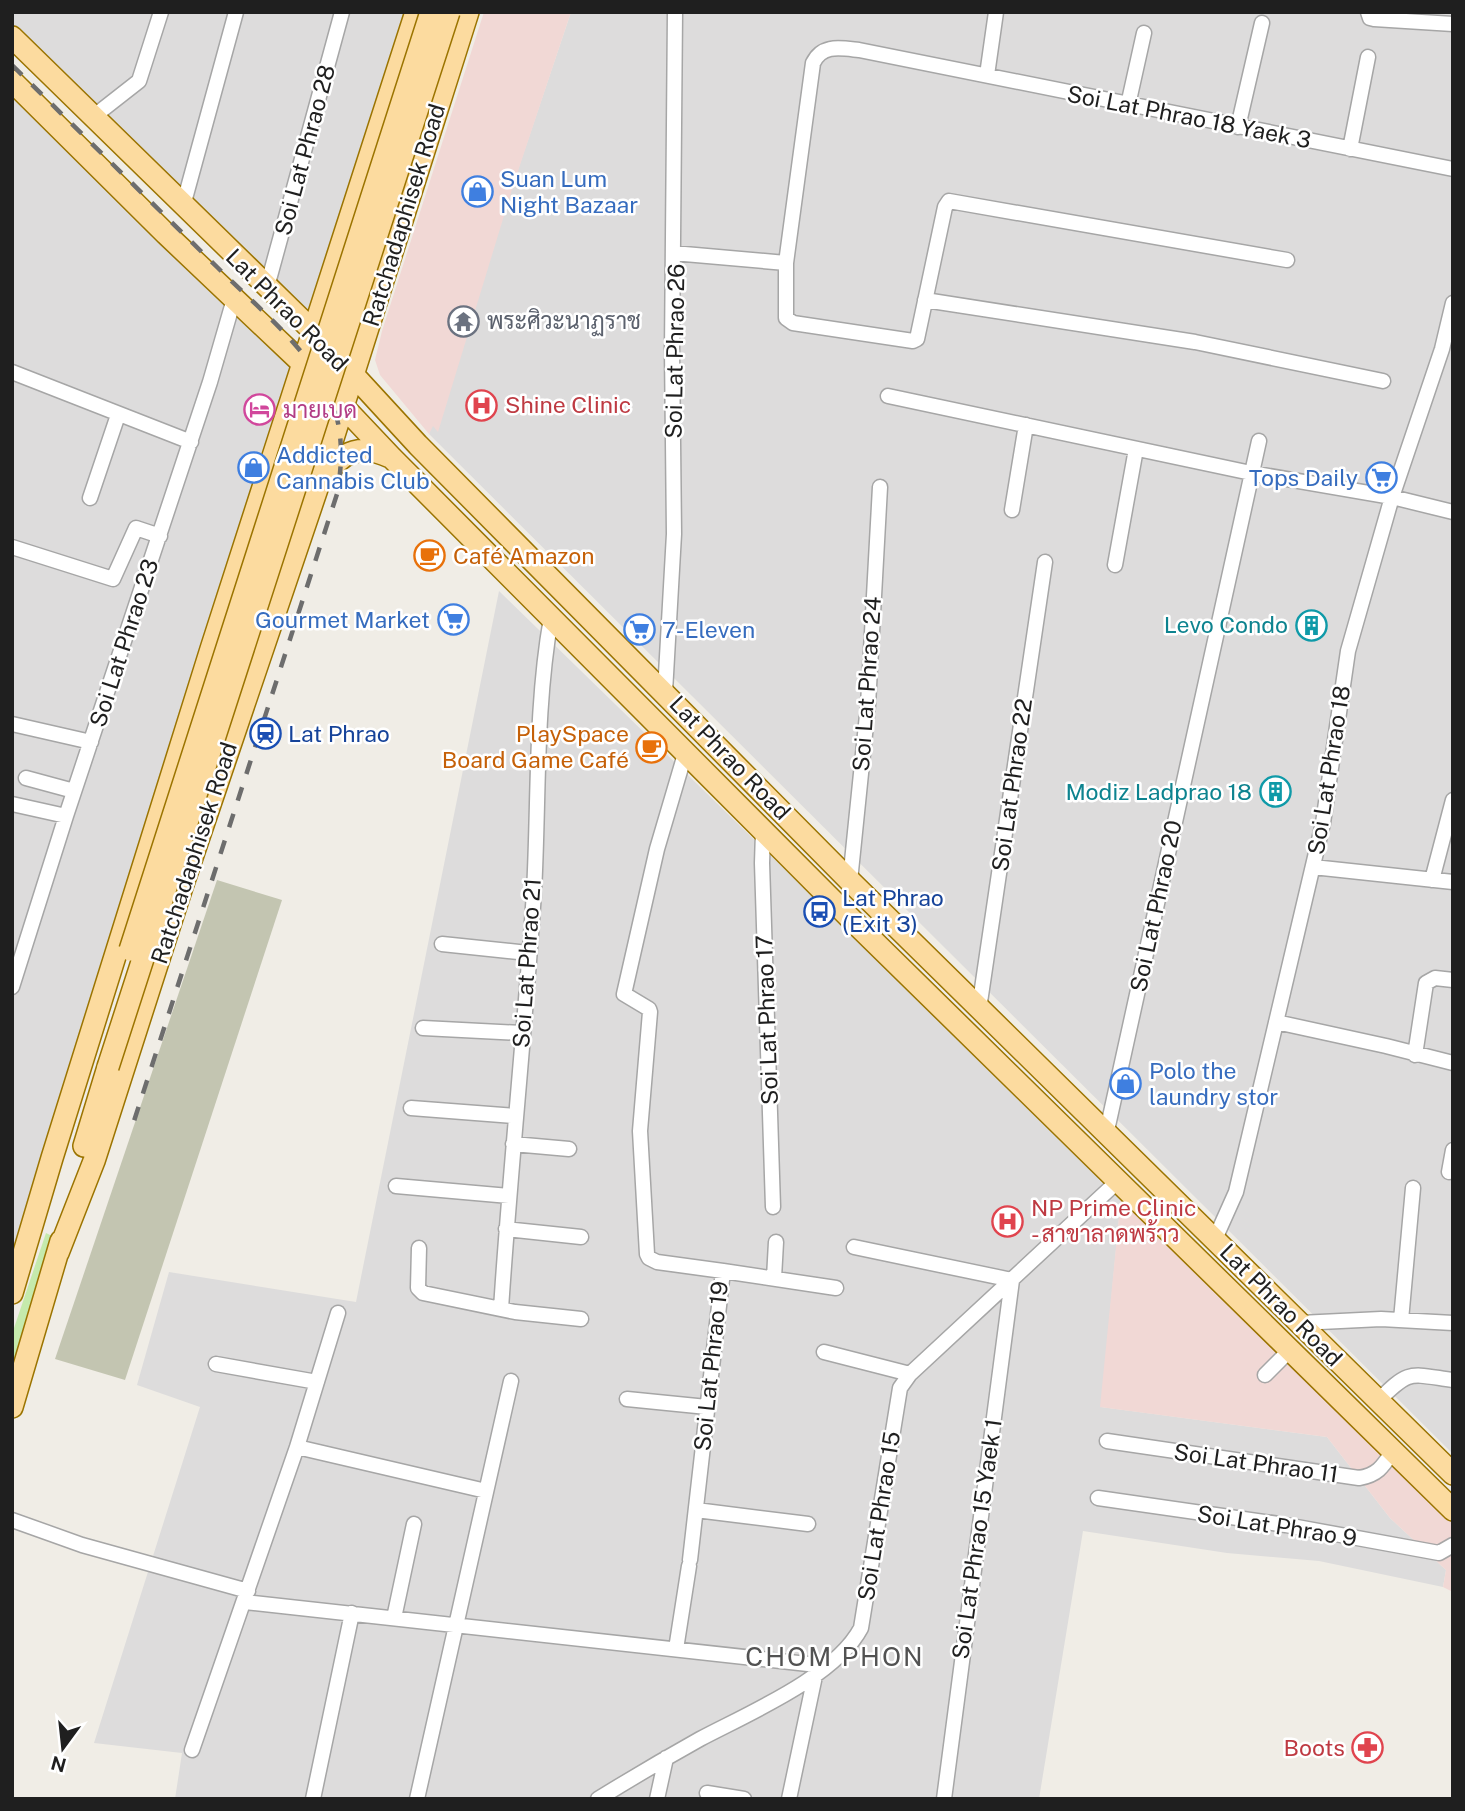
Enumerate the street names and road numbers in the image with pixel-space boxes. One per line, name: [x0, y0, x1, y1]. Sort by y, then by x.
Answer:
street label: Soi Lat Phrao 28: [269, 62, 340, 238]
street label: Soi Lat Phrao 18 Yaek 3: [1065, 80, 1313, 153]
street label: Ratchadaphisek Road: [357, 100, 450, 329]
street label: Lat Phrao Road: [221, 243, 354, 376]
street label: Soi Lat Phrao 26: [659, 263, 690, 439]
street label: Soi Lat Phrao 23: [84, 555, 163, 730]
street label: Soi Lat Phrao 24: [847, 596, 886, 772]
street label: Soi Lat Phrao 18: [1302, 683, 1355, 857]
street label: Lat Phrao Road: [664, 690, 796, 825]
street label: Soi Lat Phrao 22: [986, 697, 1037, 873]
street label: Ratchadaphisek Road: [145, 739, 242, 967]
street label: Soi Lat Phrao 20: [1124, 818, 1187, 994]
street label: Soi Lat Phrao 21: [507, 877, 546, 1049]
street label: Soi Lat Phrao 17: [750, 935, 783, 1106]
street label: Lat Phrao Road: [1215, 1238, 1348, 1371]
street label: Soi Lat Phrao 19: [688, 1280, 733, 1452]
street label: Soi Lat Phrao 15 Yaek 1: [946, 1417, 1007, 1661]
street label: Soi Lat Phrao 15: [852, 1429, 905, 1603]
street label: Soi Lat Phrao 11: [1172, 1438, 1340, 1487]
street label: Soi Lat Phrao 9: [1195, 1500, 1359, 1551]

